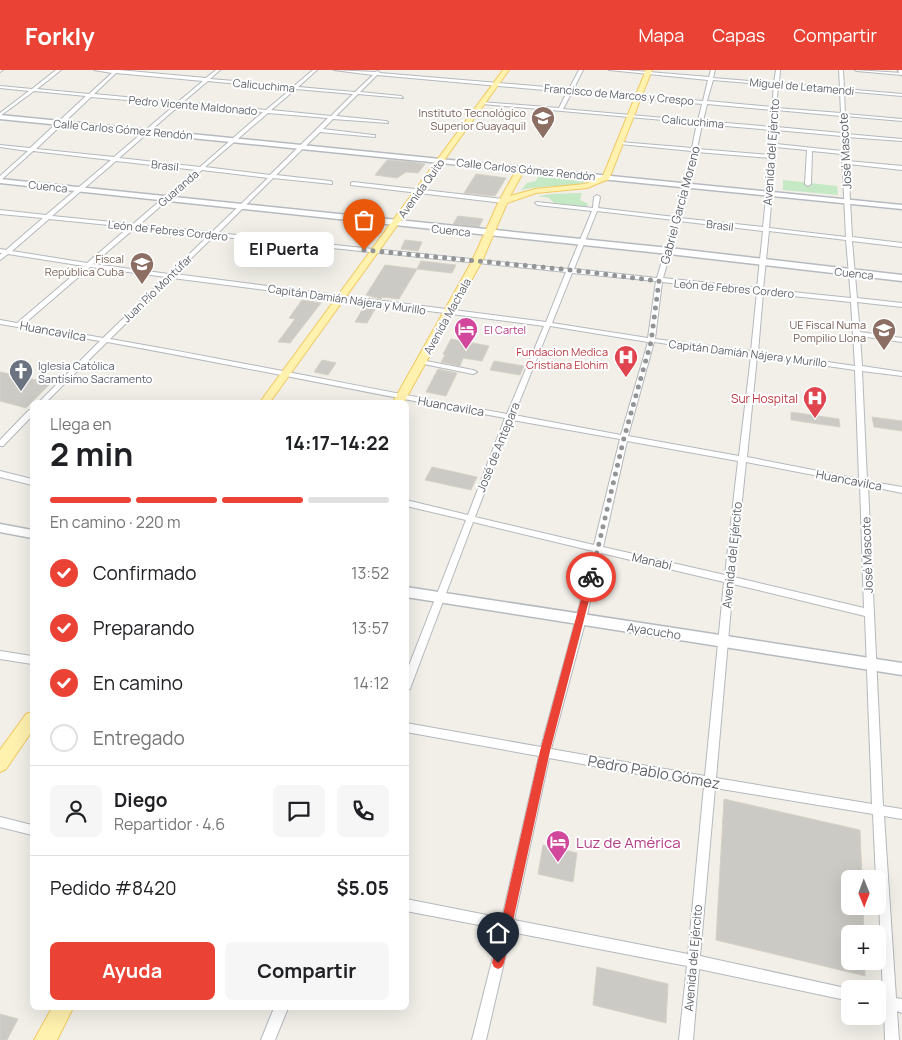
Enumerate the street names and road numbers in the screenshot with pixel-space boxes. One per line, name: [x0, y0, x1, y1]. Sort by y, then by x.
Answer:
street label: Miguel de Letamendi: [749, 74, 855, 98]
street label: Calicuchima: [232, 75, 296, 95]
street label: Francisco de Marcos y Crespo: [543, 80, 695, 108]
street label: Pedro Vicente Maldonado: [128, 92, 259, 118]
street label: Avenida del Ejército: [759, 98, 783, 206]
street label: Calicuchima: [661, 111, 725, 131]
street label: José Mascote: [835, 112, 855, 190]
street label: Calle Carlos Gómez Rendón: [53, 115, 193, 143]
street label: Gabriel García Moreno: [656, 144, 704, 266]
street label: Calle Carlos Gómez Rendón: [456, 154, 596, 184]
street label: Avenida Quito: [394, 155, 448, 221]
street label: Brasil: [151, 156, 179, 174]
street label: Guaranda: [154, 166, 202, 210]
street label: Cuenca: [28, 176, 68, 196]
street label: León de Febres Cordero: [107, 216, 229, 244]
street label: Brasil: [705, 216, 735, 234]
street label: Cuenca: [431, 220, 471, 240]
street label: Juan Pío Montúfar: [119, 251, 195, 325]
street label: Cuenca: [834, 263, 874, 283]
street label: Avenida Machala: [420, 275, 474, 357]
street label: León de Febres Cordero: [673, 275, 795, 301]
street label: Capitán Damián Nájera y Murillo: [267, 280, 427, 318]
street label: Huancavilca: [18, 317, 88, 345]
street label: Capitán Damián Nájera y Murillo: [668, 336, 828, 370]
street label: Huancavilca: [416, 392, 486, 420]
street label: José de Antepara: [472, 400, 524, 494]
street label: Huancavilca: [814, 465, 884, 495]
street label: Avenida del Ejército: [718, 501, 746, 609]
street label: José Mascote: [857, 516, 877, 594]
street label: Manabí: [630, 548, 674, 574]
street label: Ayacucho: [626, 618, 682, 644]
street label: Pedro Pablo Gómez: [586, 750, 722, 794]
street label: Avenida del Ejército: [680, 904, 706, 1012]

